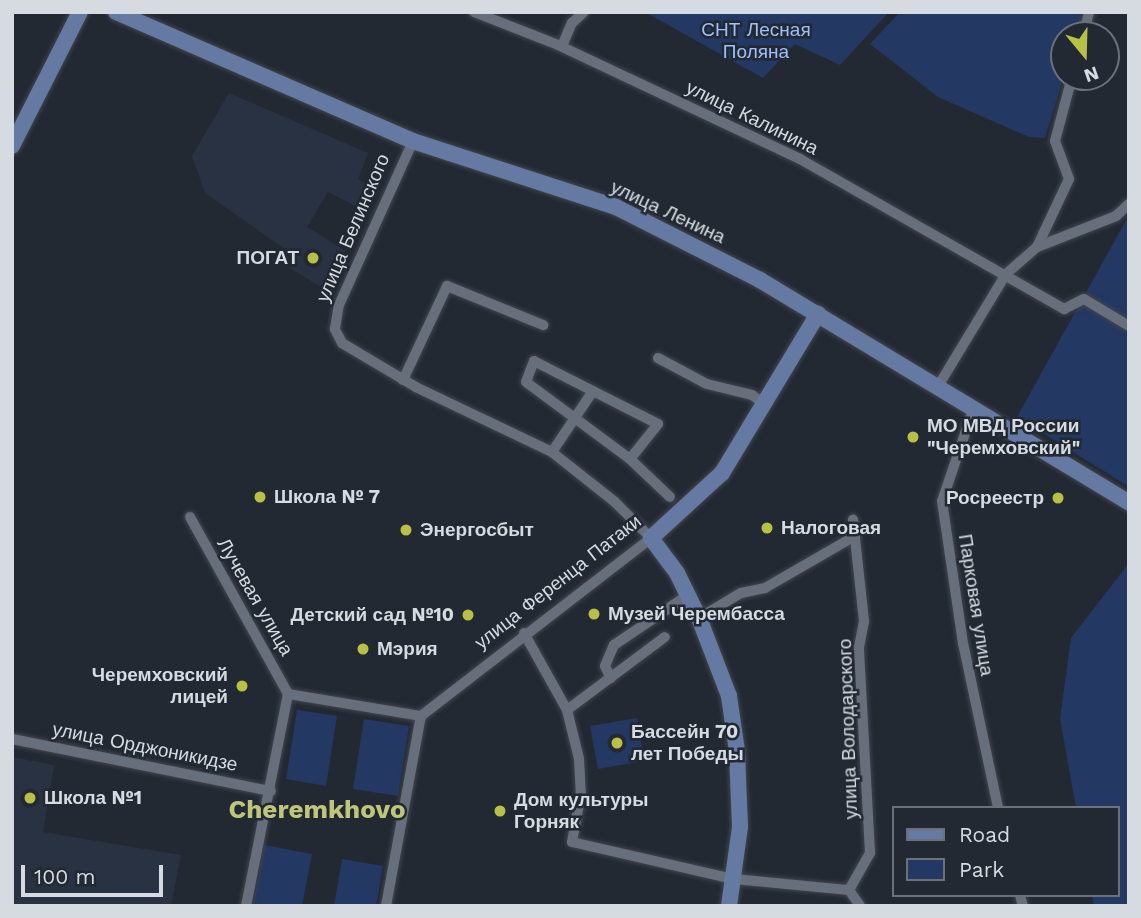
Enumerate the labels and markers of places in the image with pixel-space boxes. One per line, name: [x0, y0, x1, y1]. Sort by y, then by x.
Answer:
place label: ПОГАТ: [237, 247, 299, 269]
marker: ПОГАТ: [305, 250, 321, 266]
place label: МО МВД России "Черемховский": [927, 415, 1080, 459]
marker: МО МВД России "Черемховский": [905, 429, 921, 445]
place label: Школа № 7: [274, 486, 381, 508]
place label: Росреестр: [946, 487, 1044, 509]
marker: Школа № 7: [252, 489, 268, 505]
marker: Росреестр: [1050, 490, 1066, 506]
place label: Налоговая: [781, 517, 881, 539]
place label: Энергосбыт: [420, 519, 534, 541]
marker: Налоговая: [759, 520, 775, 536]
marker: Энергосбыт: [398, 522, 414, 538]
place label: Музей Черембасса: [608, 603, 785, 625]
place label: Детский сад №10: [291, 604, 454, 626]
marker: Музей Черембасса: [586, 606, 602, 622]
marker: Детский сад №10: [460, 607, 476, 623]
place label: Мэрия: [377, 638, 438, 660]
marker: Мэрия: [355, 641, 371, 657]
place label: Черемховский лицей: [92, 664, 228, 708]
marker: Черемховский лицей: [234, 678, 250, 694]
place label: Бассейн 70 лет Победы: [631, 721, 744, 765]
marker: Бассейн 70 лет Победы: [609, 735, 625, 751]
place label: Школа №1: [44, 787, 142, 809]
place label: Дом культуры Горняк: [514, 789, 648, 833]
marker: Школа №1: [22, 790, 38, 806]
marker: Дом культуры Горняк: [492, 803, 508, 819]

